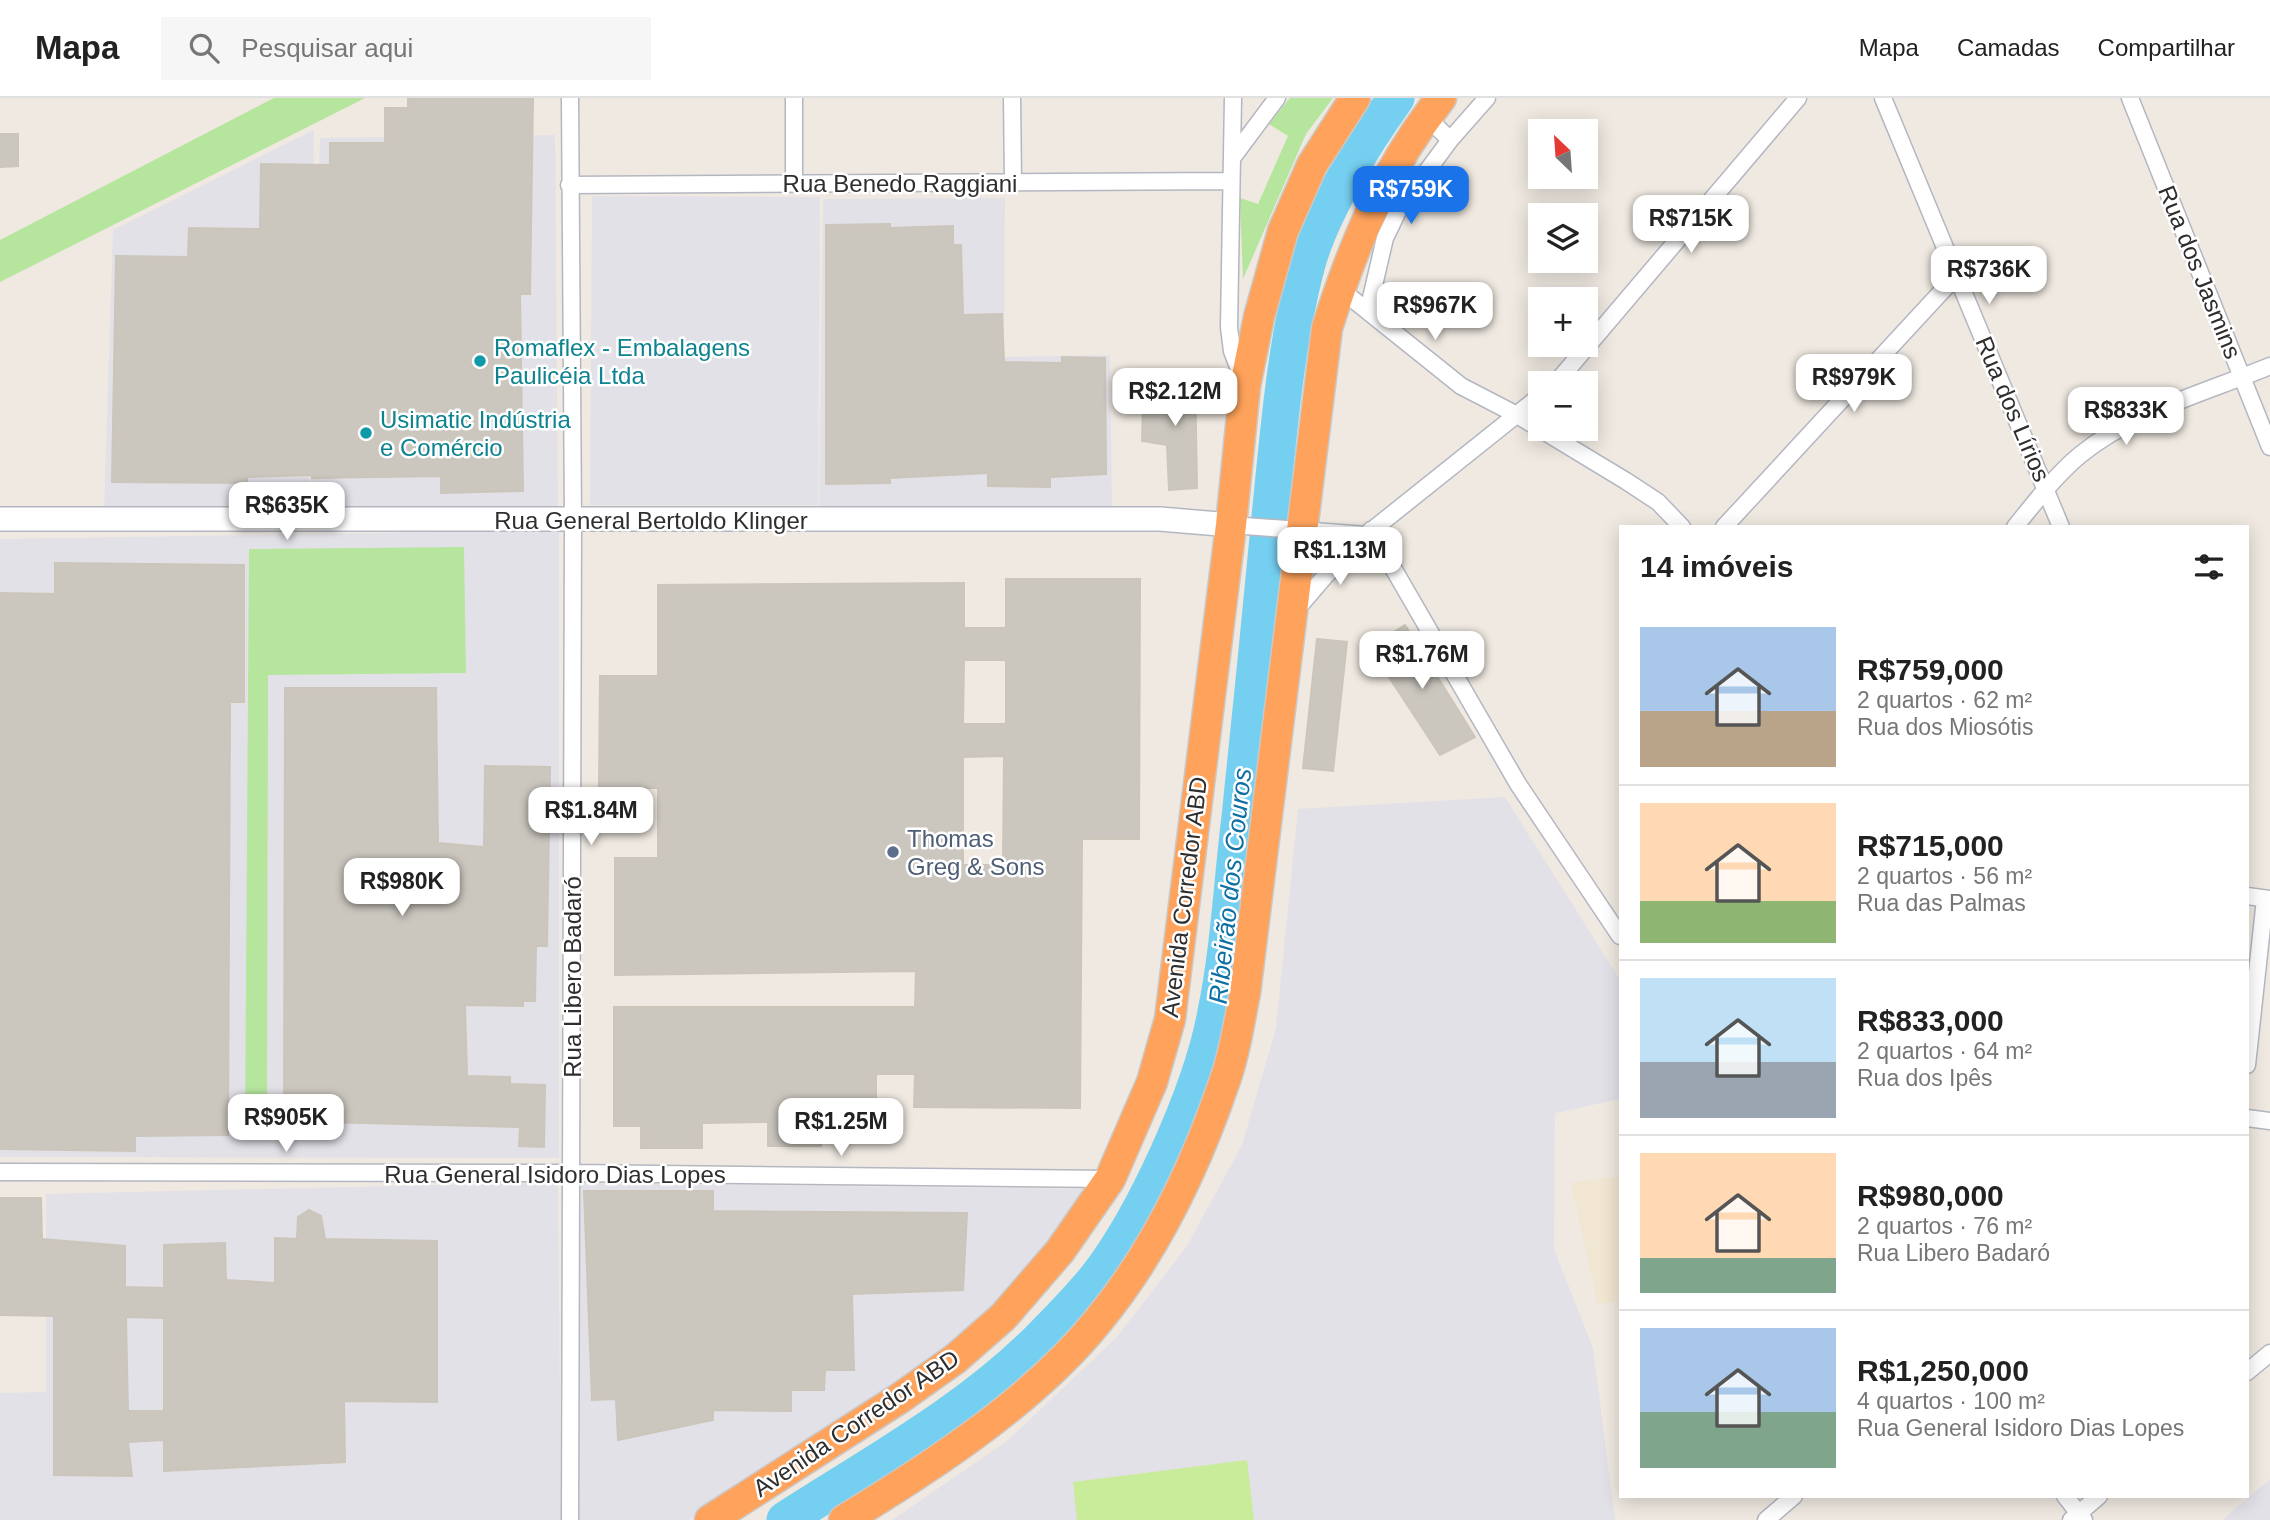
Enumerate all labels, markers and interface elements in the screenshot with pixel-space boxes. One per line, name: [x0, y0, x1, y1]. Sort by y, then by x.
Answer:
search box: [161, 17, 651, 80]
text: Mapa: [35, 29, 119, 66]
icon: search: [185, 29, 223, 67]
text: Pesquisar aqui: [241, 33, 413, 63]
text: Mapa: [1859, 34, 1919, 61]
text: Camadas: [1957, 34, 2060, 61]
text: Compartilhar: [2098, 34, 2235, 61]
north arrow: [1528, 119, 1598, 189]
map controls: [1528, 119, 1598, 441]
pin: R$759K: [1354, 166, 1468, 226]
street label: Rua Benedo Raggiani: [783, 170, 1017, 197]
text: R$759K: [1369, 176, 1453, 202]
street label: Rua dos Jasmins: [2153, 182, 2247, 362]
pin: R$715K: [1634, 195, 1748, 255]
button: layers: [1528, 203, 1598, 273]
text: R$715K: [1649, 205, 1733, 231]
pin: R$736K: [1932, 246, 2046, 306]
text: R$736K: [1947, 256, 2031, 282]
pin: R$967K: [1378, 282, 1492, 342]
button: +: [1528, 287, 1598, 357]
text: R$967K: [1393, 292, 1477, 318]
street label: Rua dos Lírios: [1970, 333, 2056, 485]
place label: Romaflex - Embalagens Paulicéia Ltda: [494, 334, 750, 389]
marker: Romaflex - Embalagens Paulicéia Ltda: [472, 353, 488, 369]
pin: R$979K: [1797, 354, 1911, 414]
text: R$979K: [1812, 364, 1896, 390]
pin: R$2.12M: [1110, 368, 1240, 428]
button: −: [1528, 371, 1598, 441]
text: R$2.12M: [1128, 378, 1222, 404]
pin: R$833K: [2069, 388, 2183, 447]
text: R$833K: [2084, 397, 2168, 423]
place label: Usimatic Indústria e Comércio: [380, 406, 571, 461]
marker: Usimatic Indústria e Comércio: [358, 425, 374, 441]
pin: R$635K: [230, 482, 344, 542]
text: R$635K: [245, 492, 329, 518]
street label: Rua General Bertoldo Klinger: [494, 507, 808, 534]
pin: R$1.13M: [1275, 528, 1405, 587]
text: R$1.13M: [1293, 537, 1387, 563]
icon: filters: [2190, 548, 2228, 586]
text: 14 imóveis: [1640, 550, 1793, 583]
pin: R$1.76M: [1357, 632, 1487, 691]
text: R$1.76M: [1375, 641, 1469, 667]
text: R$759,000: [1857, 653, 2004, 686]
icon: home: [1696, 655, 1780, 739]
text: 2 quartos · 62 m²: [1857, 687, 2032, 713]
text: Rua dos Miosótis: [1857, 714, 2033, 740]
water label: Ribeirão dos Couros: [1203, 767, 1257, 1005]
street label: Avenida Corredor ABD: [1156, 775, 1212, 1019]
pin: R$1.84M: [526, 788, 656, 847]
text: R$1.84M: [544, 797, 638, 823]
place label: Thomas Greg & Sons: [907, 825, 1044, 880]
text: R$715,000: [1857, 829, 2004, 862]
icon: home: [1696, 831, 1780, 915]
marker: Thomas Greg & Sons: [885, 844, 901, 860]
pin: R$980K: [345, 858, 459, 918]
text: 2 quartos · 56 m²: [1857, 863, 2032, 889]
text: R$980K: [360, 868, 444, 894]
street label: Rua Libero Badaró: [559, 876, 586, 1078]
text: Rua das Palmas: [1857, 890, 2026, 916]
text: R$833,000: [1857, 1004, 2004, 1037]
icon: home: [1696, 1006, 1780, 1090]
text: 2 quartos · 64 m²: [1857, 1038, 2032, 1064]
text: Rua dos Ipês: [1857, 1065, 1993, 1091]
pin: R$905K: [229, 1094, 343, 1154]
pin: R$1.25M: [776, 1098, 906, 1158]
text: R$905K: [244, 1104, 328, 1130]
text: R$1.25M: [794, 1108, 888, 1134]
street label: Rua General Isidoro Dias Lopes: [384, 1161, 726, 1188]
text: R$980,000: [1857, 1179, 2004, 1212]
icon: home: [1696, 1181, 1780, 1265]
text: 2 quartos · 76 m²: [1857, 1213, 2032, 1239]
text: Rua Libero Badaró: [1857, 1240, 2050, 1266]
street label: Avenida Corredor ABD: [748, 1344, 964, 1502]
text: R$1,250,000: [1857, 1354, 2029, 1387]
icon: home: [1696, 1356, 1780, 1440]
text: 4 quartos · 100 m²: [1857, 1388, 2045, 1414]
text: Rua General Isidoro Dias Lopes: [1857, 1415, 2184, 1441]

